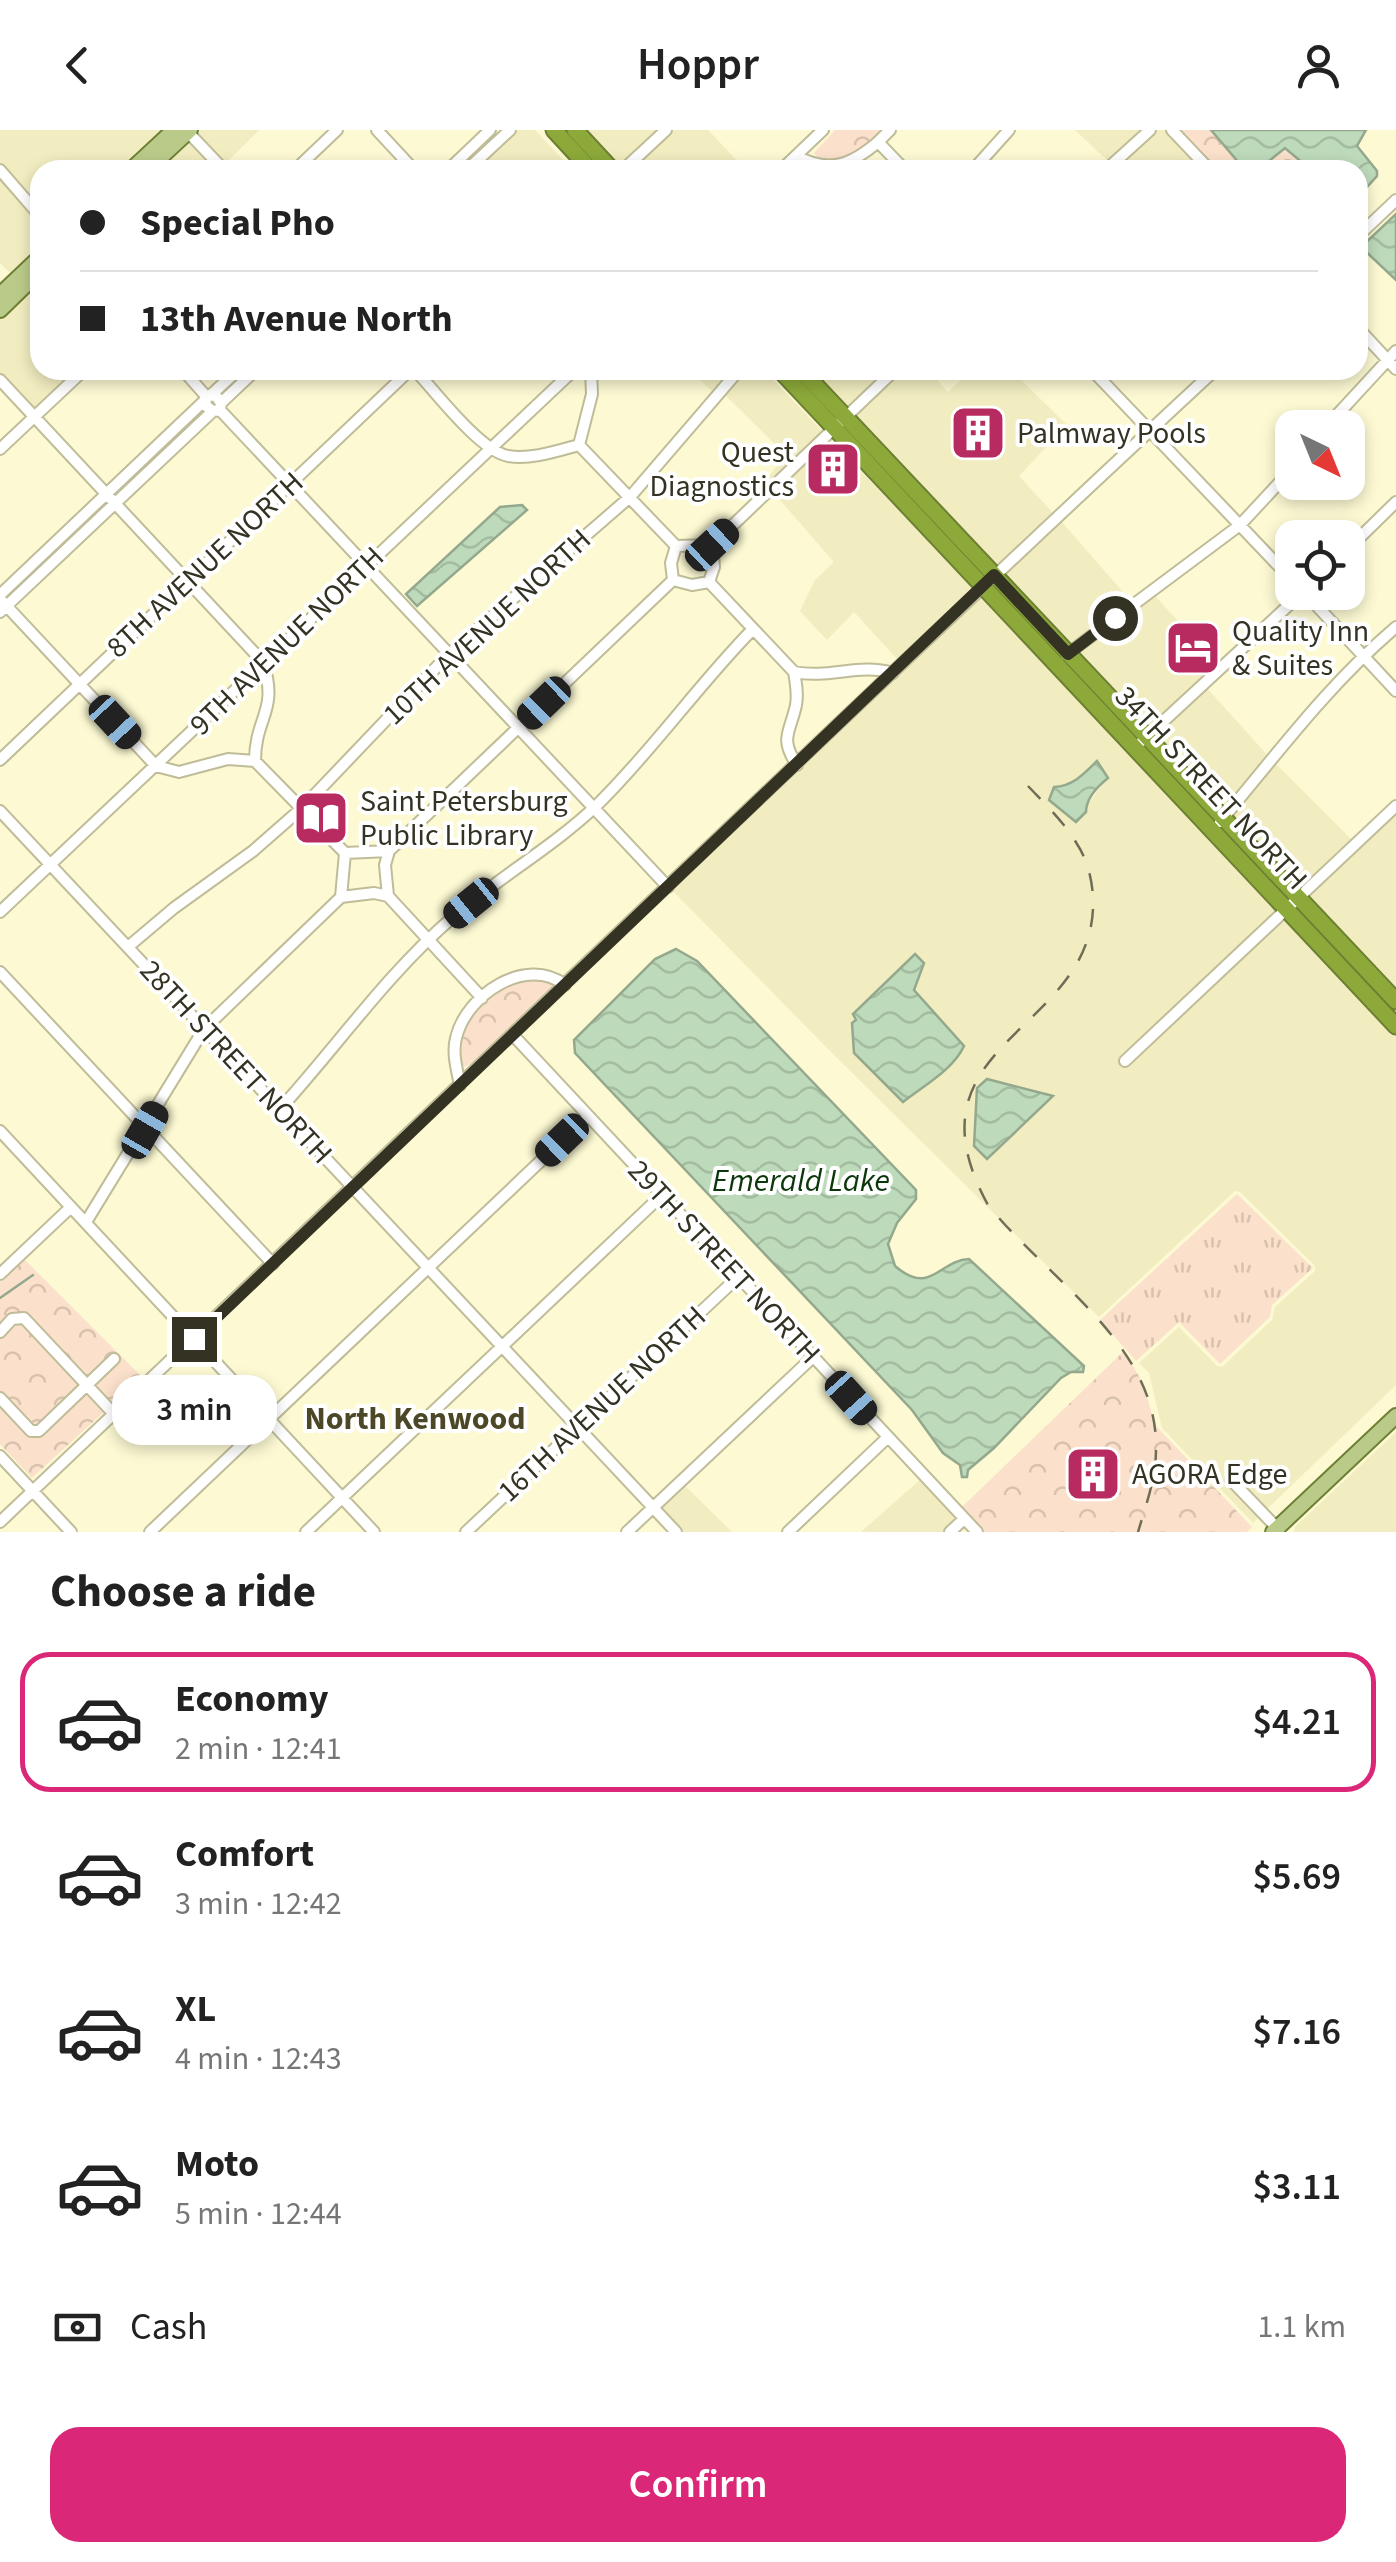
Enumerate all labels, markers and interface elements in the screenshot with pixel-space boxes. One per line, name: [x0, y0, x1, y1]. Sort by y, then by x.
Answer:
text: Hoppr: [637, 33, 759, 97]
icon: back: [50, 38, 105, 93]
icon: person: [1291, 38, 1346, 93]
text: Special Pho: [140, 196, 335, 250]
text: 13th Avenue North: [140, 292, 453, 346]
building icon: Palmway Pools: [948, 403, 1008, 463]
north arrow: [1275, 410, 1365, 500]
map controls: [1275, 410, 1365, 610]
place label: Palmway Pools: [1017, 412, 1206, 455]
place label: Quest Diagnostics: [650, 431, 794, 508]
building icon: Quest Diagnostics: [803, 439, 863, 499]
street label: 8TH AVENUE NORTH: [97, 462, 313, 668]
car: [680, 514, 744, 576]
street label: 10TH AVENUE NORTH: [373, 519, 601, 735]
button: locate: [1275, 520, 1365, 610]
street label: 9TH AVENUE NORTH: [180, 537, 394, 745]
route start: [1093, 596, 1138, 641]
place label: Quality Inn & Suites: [1232, 610, 1369, 687]
hotel icon: Quality Inn & Suites: [1163, 618, 1223, 678]
car: [512, 671, 576, 735]
street label: 34TH STREET NORTH: [1105, 676, 1317, 900]
car: [84, 690, 146, 754]
place label: Saint Petersburg Public Library: [360, 780, 568, 857]
library icon: Saint Petersburg Public Library: [291, 788, 351, 848]
car: [438, 872, 504, 934]
street label: 28TH STREET NORTH: [130, 950, 342, 1174]
car: [117, 1097, 173, 1163]
car: [530, 1108, 594, 1172]
street label: 29TH STREET NORTH: [618, 1150, 830, 1374]
water label: Emerald Lake: [712, 1158, 890, 1204]
street label: 16TH AVENUE NORTH: [488, 1296, 716, 1512]
route end: [172, 1317, 217, 1362]
car: [820, 1366, 882, 1430]
callout: 3 min: [111, 1374, 276, 1444]
text: 3 min: [156, 1387, 233, 1433]
district label: North Kenwood: [304, 1396, 526, 1442]
building icon: AGORA Edge: [1063, 1444, 1123, 1504]
place label: AGORA Edge: [1132, 1453, 1287, 1496]
text: Choose a ride: [50, 1560, 316, 1624]
text: Economy: [175, 1672, 328, 1726]
icon: car: [55, 1677, 145, 1767]
text: $4.21: [1253, 1695, 1341, 1749]
text: 2 min · 12:41: [175, 1726, 342, 1772]
text: Comfort: [175, 1827, 314, 1881]
icon: car: [55, 1832, 145, 1922]
text: $5.69: [1253, 1850, 1341, 1904]
text: 3 min · 12:42: [175, 1881, 342, 1927]
text: XL: [175, 1982, 216, 2036]
icon: car: [55, 1987, 145, 2077]
text: $7.16: [1253, 2005, 1341, 2059]
text: 4 min · 12:43: [175, 2036, 342, 2082]
text: Moto: [175, 2137, 259, 2191]
icon: car: [55, 2142, 145, 2232]
text: $3.11: [1253, 2160, 1341, 2214]
text: 5 min · 12:44: [175, 2191, 342, 2237]
icon: cash: [50, 2300, 105, 2355]
text: Cash: [130, 2300, 207, 2354]
text: 1.1 km: [1257, 2304, 1346, 2350]
button: Confirm: [50, 2427, 1346, 2542]

